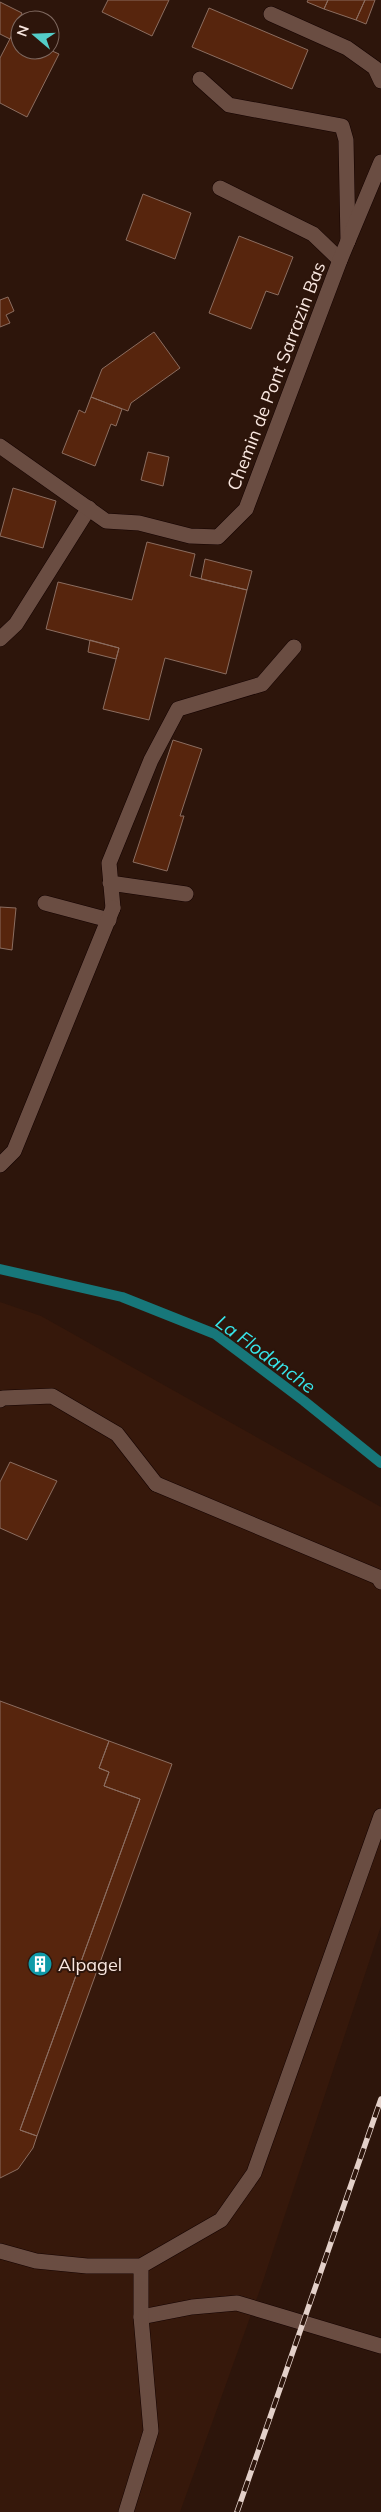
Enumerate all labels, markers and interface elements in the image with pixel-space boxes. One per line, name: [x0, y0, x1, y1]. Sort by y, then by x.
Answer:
north arrow: [10, 10, 60, 60]
text: N: [12, 23, 33, 39]
street label: Chemin de Pont Sarrazin Bas: [222, 258, 330, 494]
water label: La Flodanche: [211, 1310, 321, 1398]
building icon: Alpagel: [27, 1951, 53, 1977]
place label: Alpagel: [58, 1953, 122, 1976]

